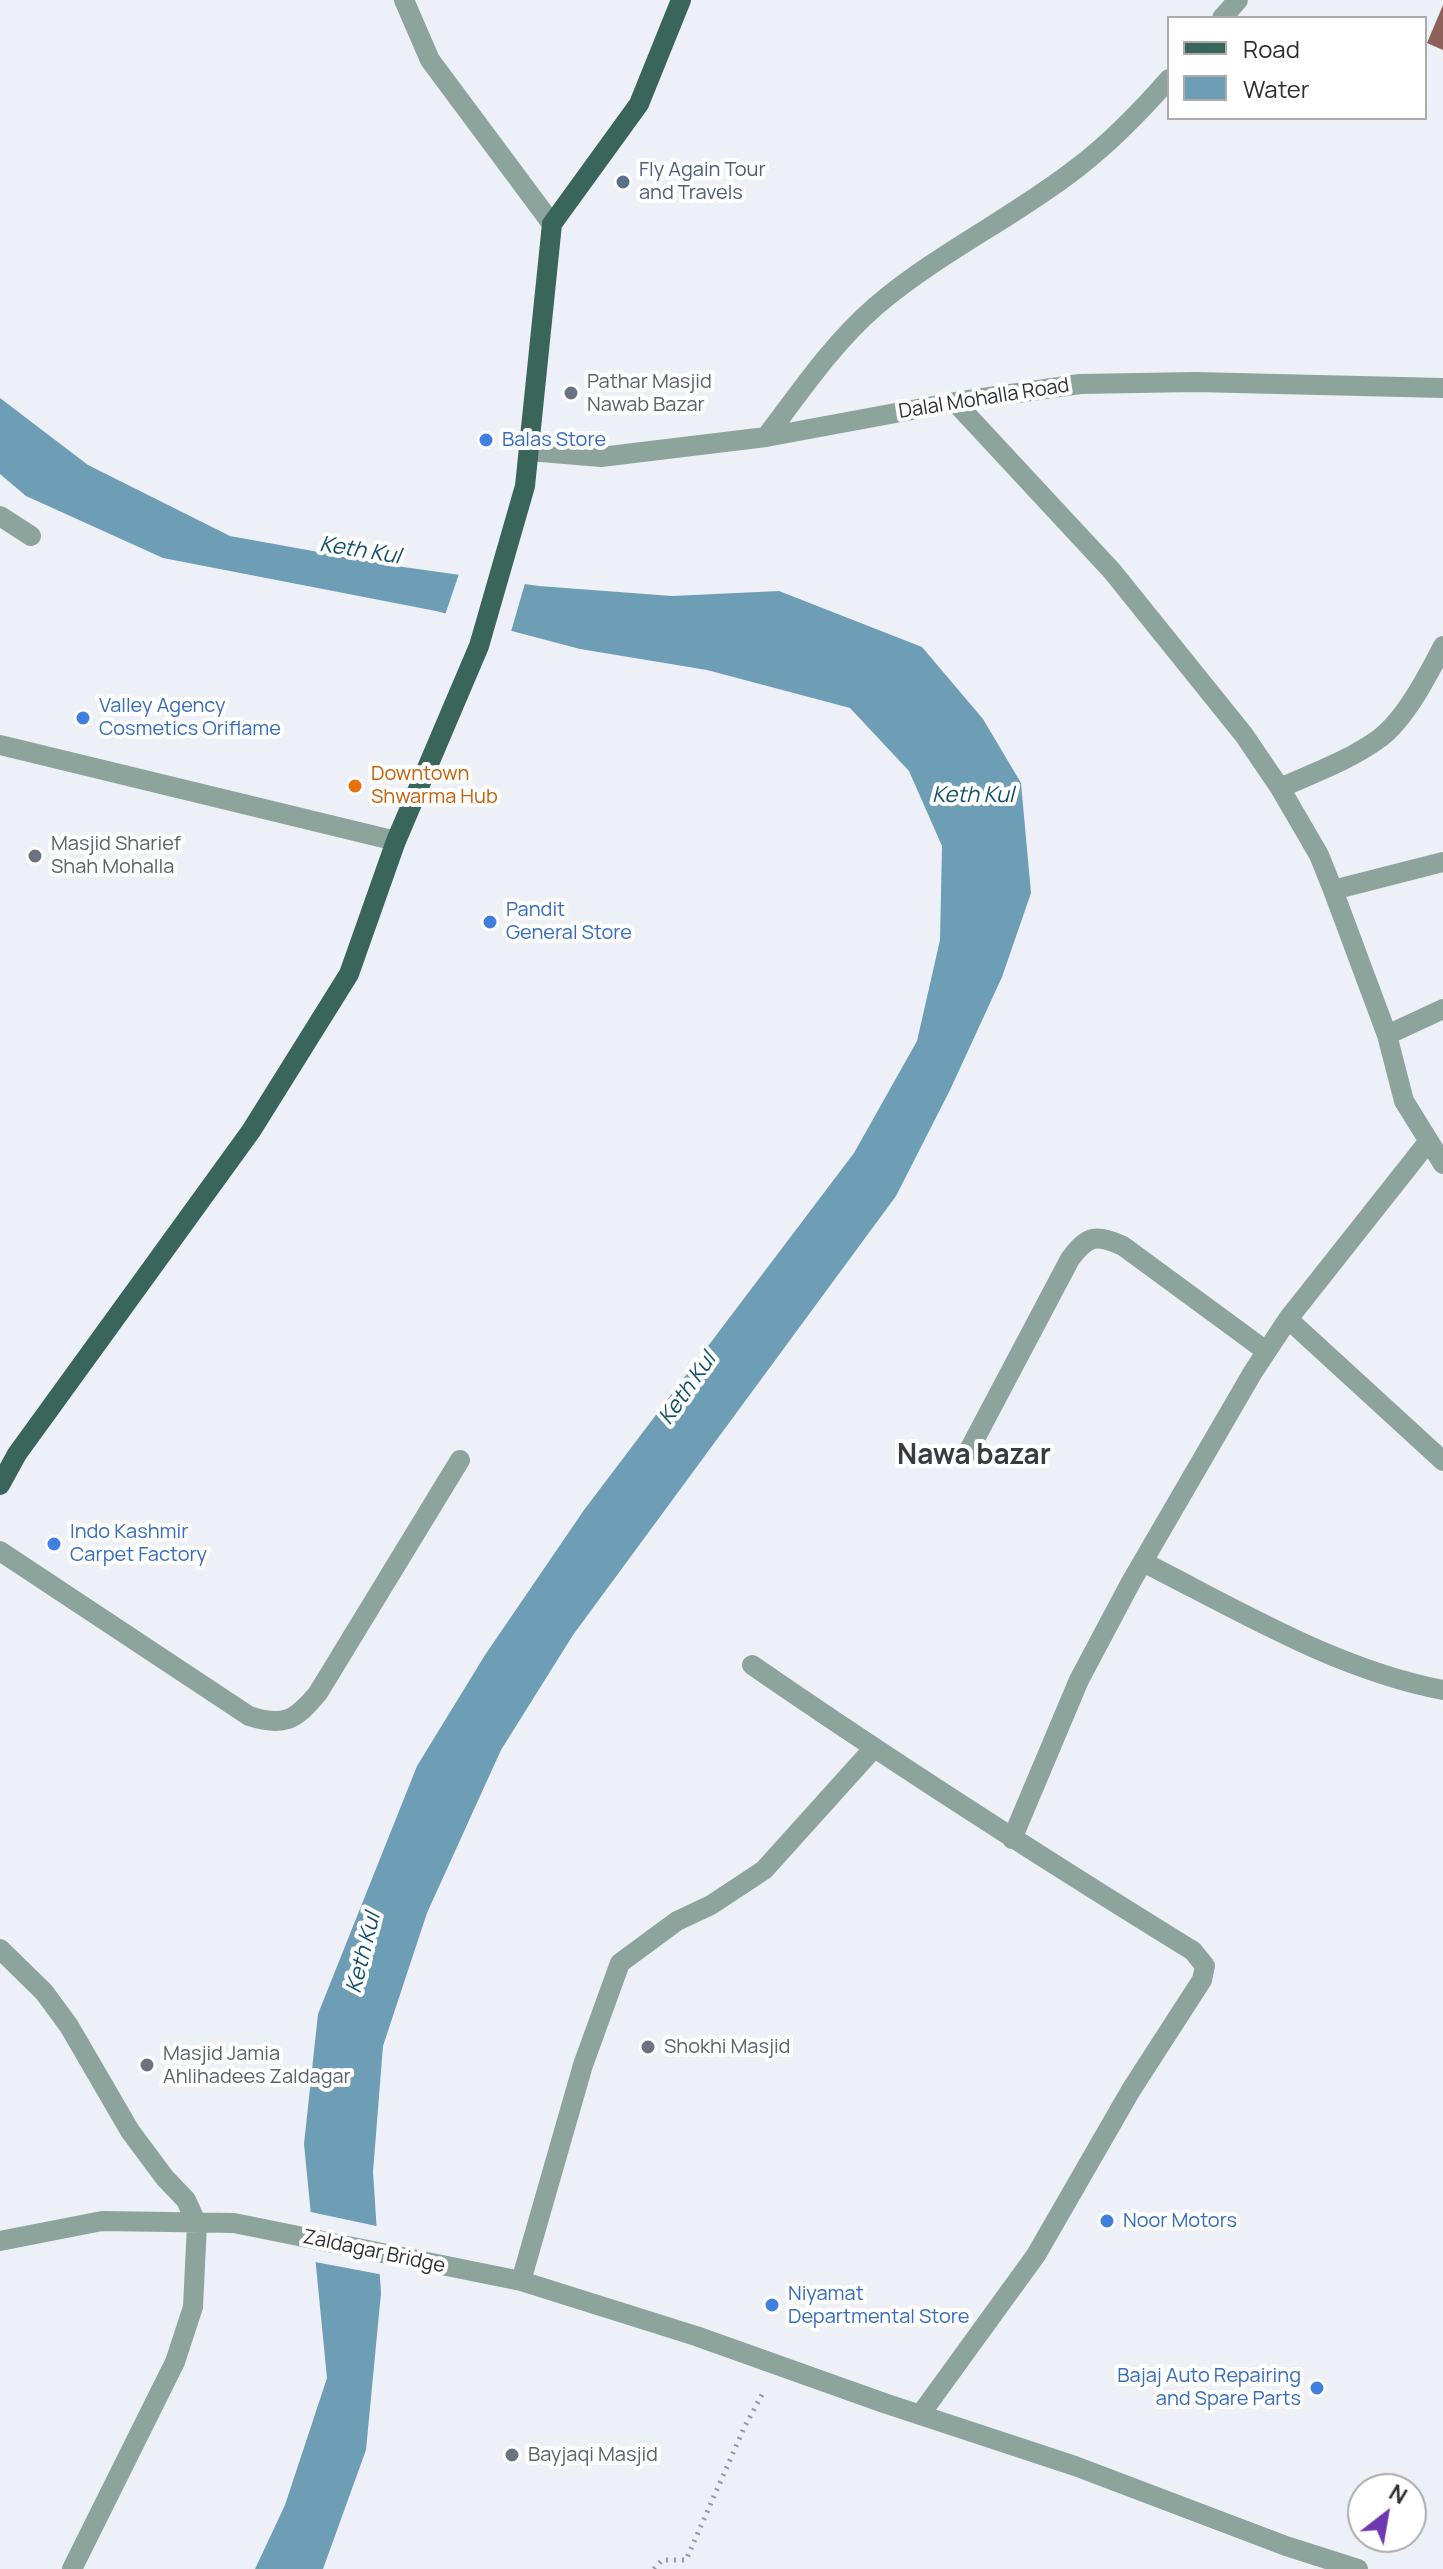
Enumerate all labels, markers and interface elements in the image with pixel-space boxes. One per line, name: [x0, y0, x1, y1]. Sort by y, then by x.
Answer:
legend: [1167, 16, 1427, 120]
text: Road: [1243, 32, 1300, 65]
text: Water: [1243, 72, 1310, 105]
place label: Fly Again Tour and Travels: [639, 158, 766, 205]
marker: Fly Again Tour and Travels: [614, 173, 632, 191]
place label: Pathar Masjid Nawab Bazar: [587, 370, 712, 417]
street label: Dalal Mohalla Road: [897, 374, 1071, 424]
marker: Pathar Masjid Nawab Bazar: [562, 384, 580, 402]
place label: Balas Store: [502, 428, 606, 452]
marker: Balas Store: [477, 431, 495, 449]
water label: Keth Kul: [318, 532, 402, 570]
place label: Valley Agency Cosmetics Oriflame: [99, 694, 281, 741]
marker: Valley Agency Cosmetics Oriflame: [74, 709, 92, 727]
place label: Downtown Shwarma Hub: [371, 762, 498, 809]
marker: Downtown Shwarma Hub: [346, 777, 364, 795]
water label: Keth Kul: [932, 783, 1014, 809]
place label: Masjid Sharief Shah Mohalla: [51, 832, 181, 879]
marker: Masjid Sharief Shah Mohalla: [26, 847, 44, 865]
place label: Pandit General Store: [506, 898, 632, 945]
marker: Pandit General Store: [481, 913, 499, 931]
water label: Keth Kul: [654, 1348, 722, 1430]
district label: Nawa bazar: [897, 1439, 1051, 1473]
place label: Indo Kashmir Carpet Factory: [70, 1520, 207, 1567]
marker: Indo Kashmir Carpet Factory: [45, 1535, 63, 1553]
water label: Keth Kul: [341, 1910, 387, 1996]
place label: Shokhi Masjid: [664, 2035, 790, 2059]
marker: Shokhi Masjid: [639, 2038, 657, 2056]
place label: Masjid Jamia Ahlihadees Zaldagar: [163, 2042, 351, 2089]
marker: Masjid Jamia Ahlihadees Zaldagar: [138, 2056, 156, 2074]
place label: Noor Motors: [1123, 2209, 1237, 2233]
marker: Noor Motors: [1098, 2212, 1116, 2230]
street label: Zaldagar Bridge: [301, 2225, 447, 2279]
place label: Niyamat Departmental Store: [788, 2282, 969, 2329]
marker: Niyamat Departmental Store: [763, 2296, 781, 2314]
place label: Bajaj Auto Repairing and Spare Parts: [1117, 2364, 1301, 2411]
marker: Bajaj Auto Repairing and Spare Parts: [1308, 2379, 1326, 2397]
place label: Bayjaqi Masjid: [528, 2443, 658, 2467]
marker: Bayjaqi Masjid: [503, 2446, 521, 2464]
north arrow: [1347, 2473, 1427, 2553]
text: N: [1384, 2477, 1413, 2511]

